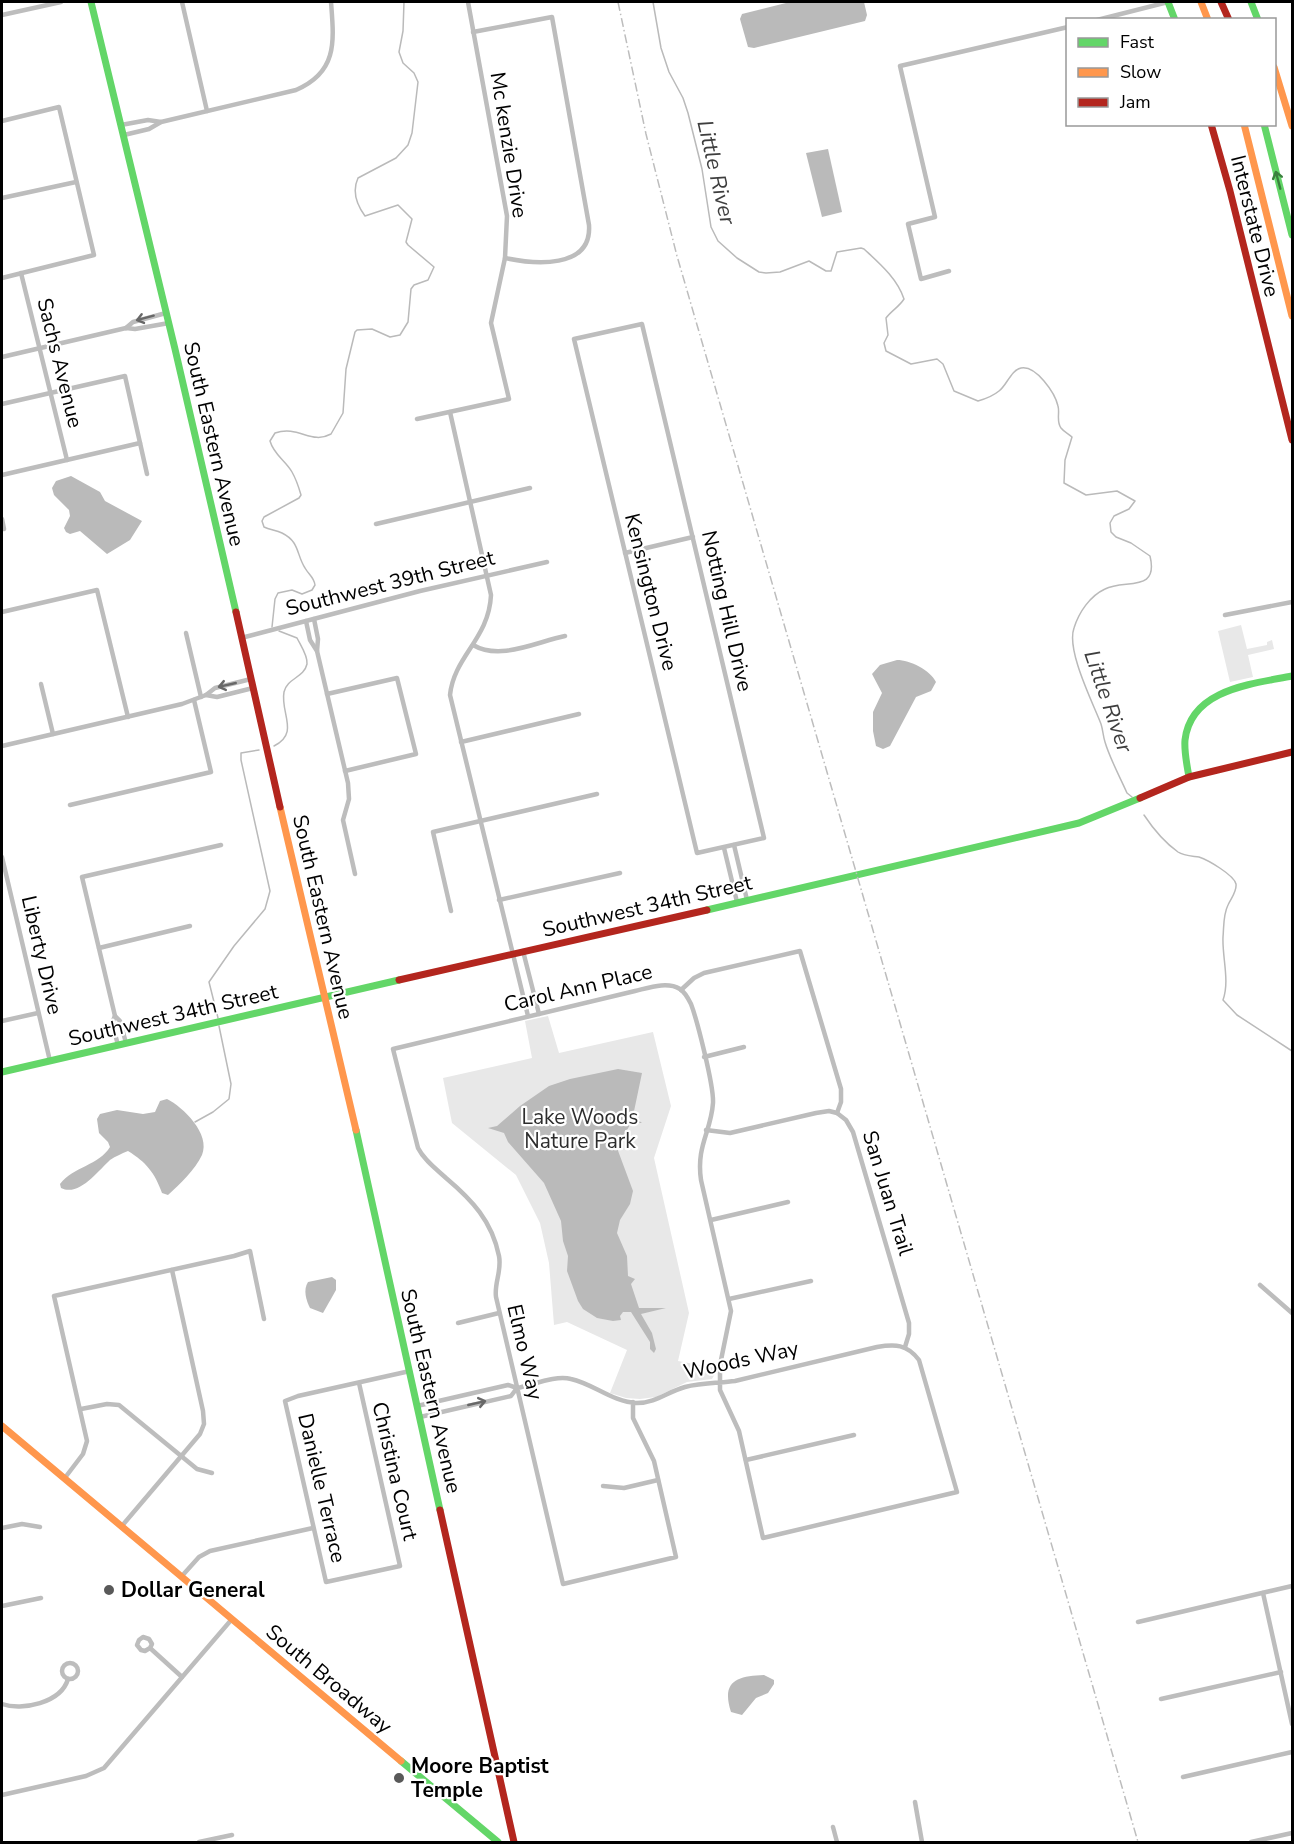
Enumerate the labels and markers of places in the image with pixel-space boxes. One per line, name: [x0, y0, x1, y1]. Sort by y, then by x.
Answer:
place label: Dollar General: [121, 1576, 265, 1604]
marker: Dollar General: [102, 1583, 116, 1597]
place label: Moore Baptist Temple: [411, 1752, 550, 1804]
marker: Moore Baptist Temple: [392, 1771, 406, 1785]

